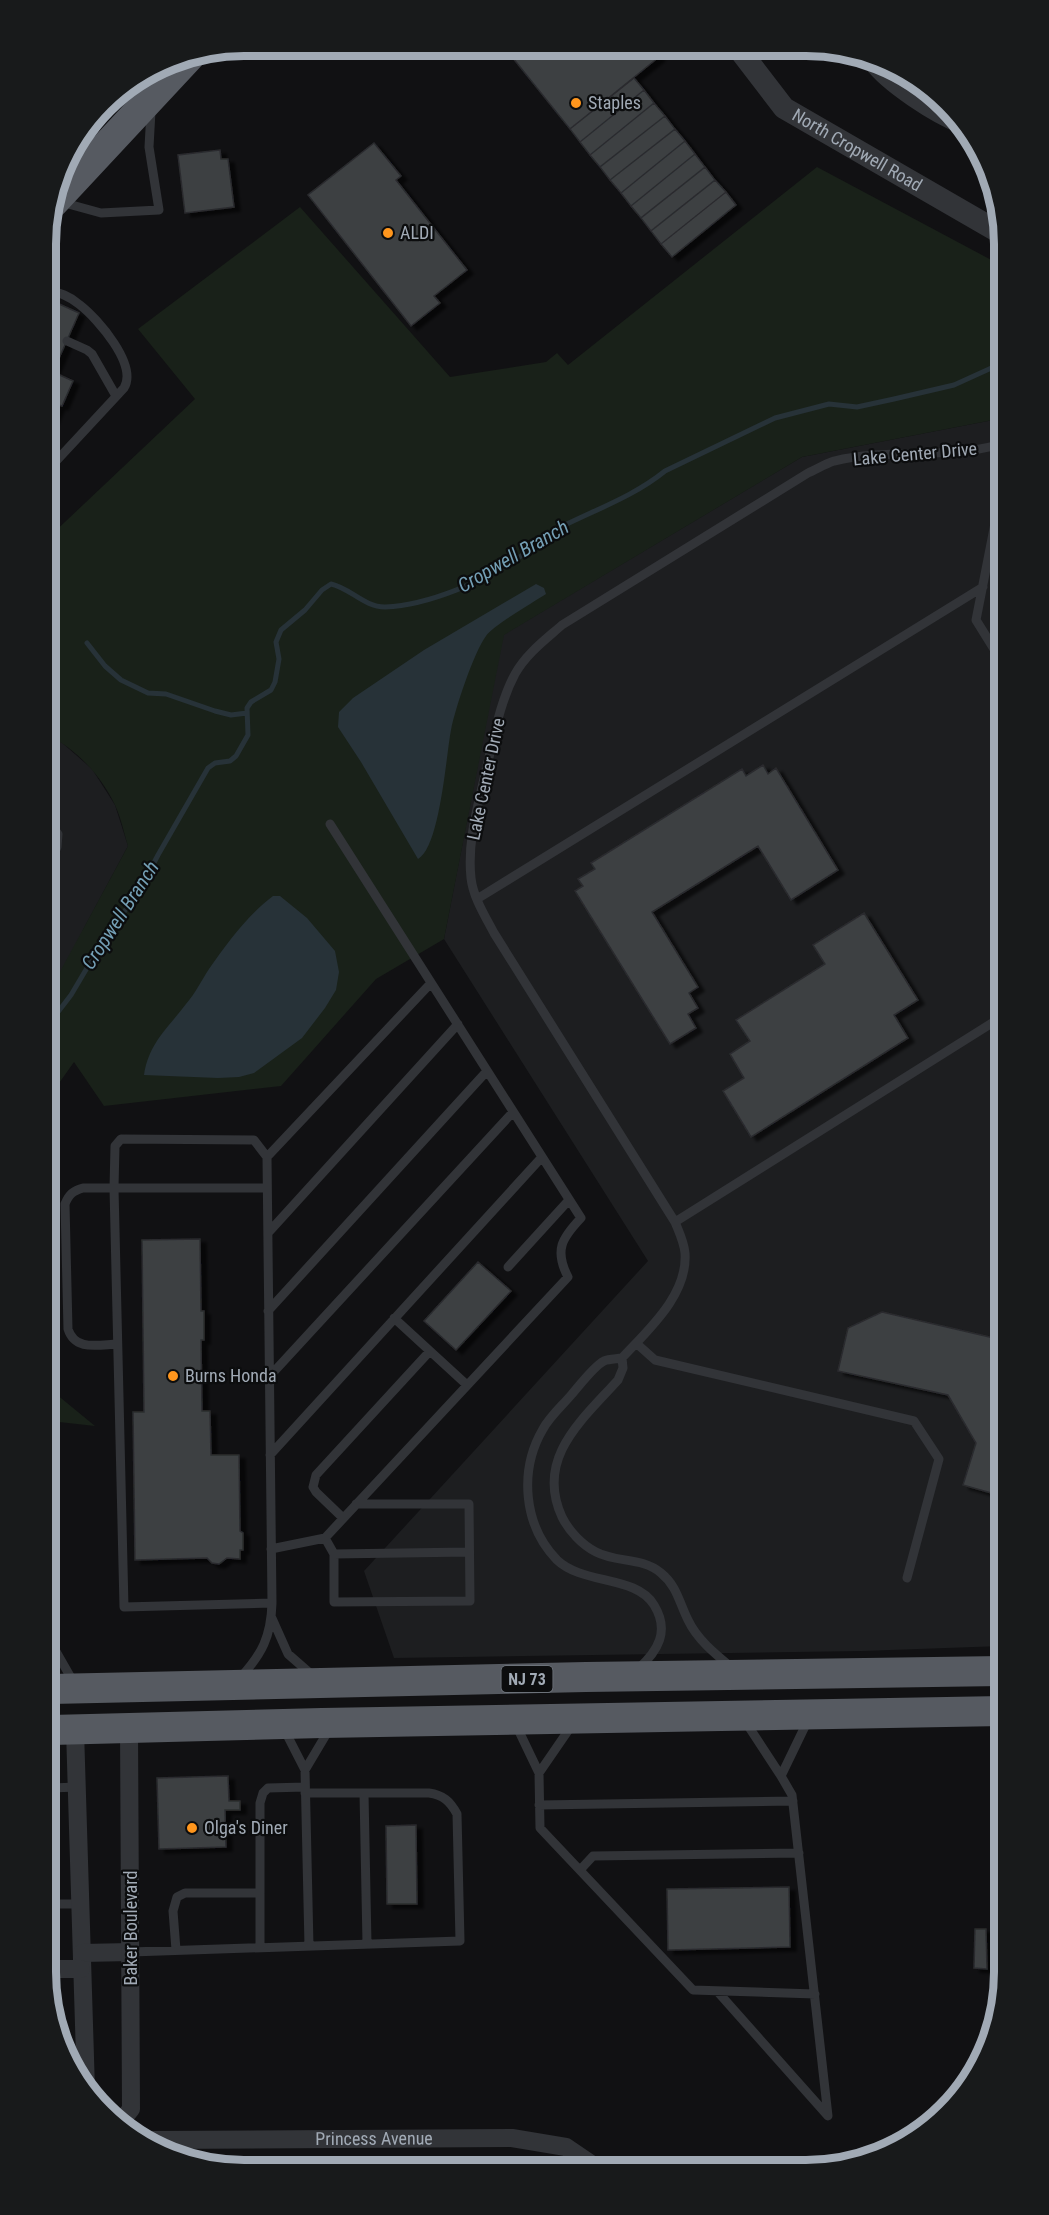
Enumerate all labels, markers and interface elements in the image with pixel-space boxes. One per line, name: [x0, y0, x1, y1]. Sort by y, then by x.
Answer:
place label: Staples: [588, 92, 641, 113]
marker: Staples: [569, 96, 583, 110]
street label: North Cropwell Road: [789, 104, 926, 195]
place label: ALDI: [400, 222, 434, 243]
marker: ALDI: [381, 226, 395, 240]
street label: Lake Center Drive: [852, 438, 978, 469]
water label: Cropwell Branch: [453, 515, 573, 597]
street label: Lake Center Drive: [462, 716, 509, 842]
water label: Cropwell Branch: [76, 856, 164, 974]
place label: Burns Honda: [185, 1365, 277, 1386]
marker: Burns Honda: [166, 1369, 180, 1383]
road number: NJ 73: [502, 1666, 552, 1692]
place label: Olga's Diner: [204, 1817, 288, 1838]
marker: Olga's Diner: [185, 1821, 199, 1835]
street label: Baker Boulevard: [120, 1871, 141, 1985]
street label: Princess Avenue: [315, 2127, 433, 2149]

